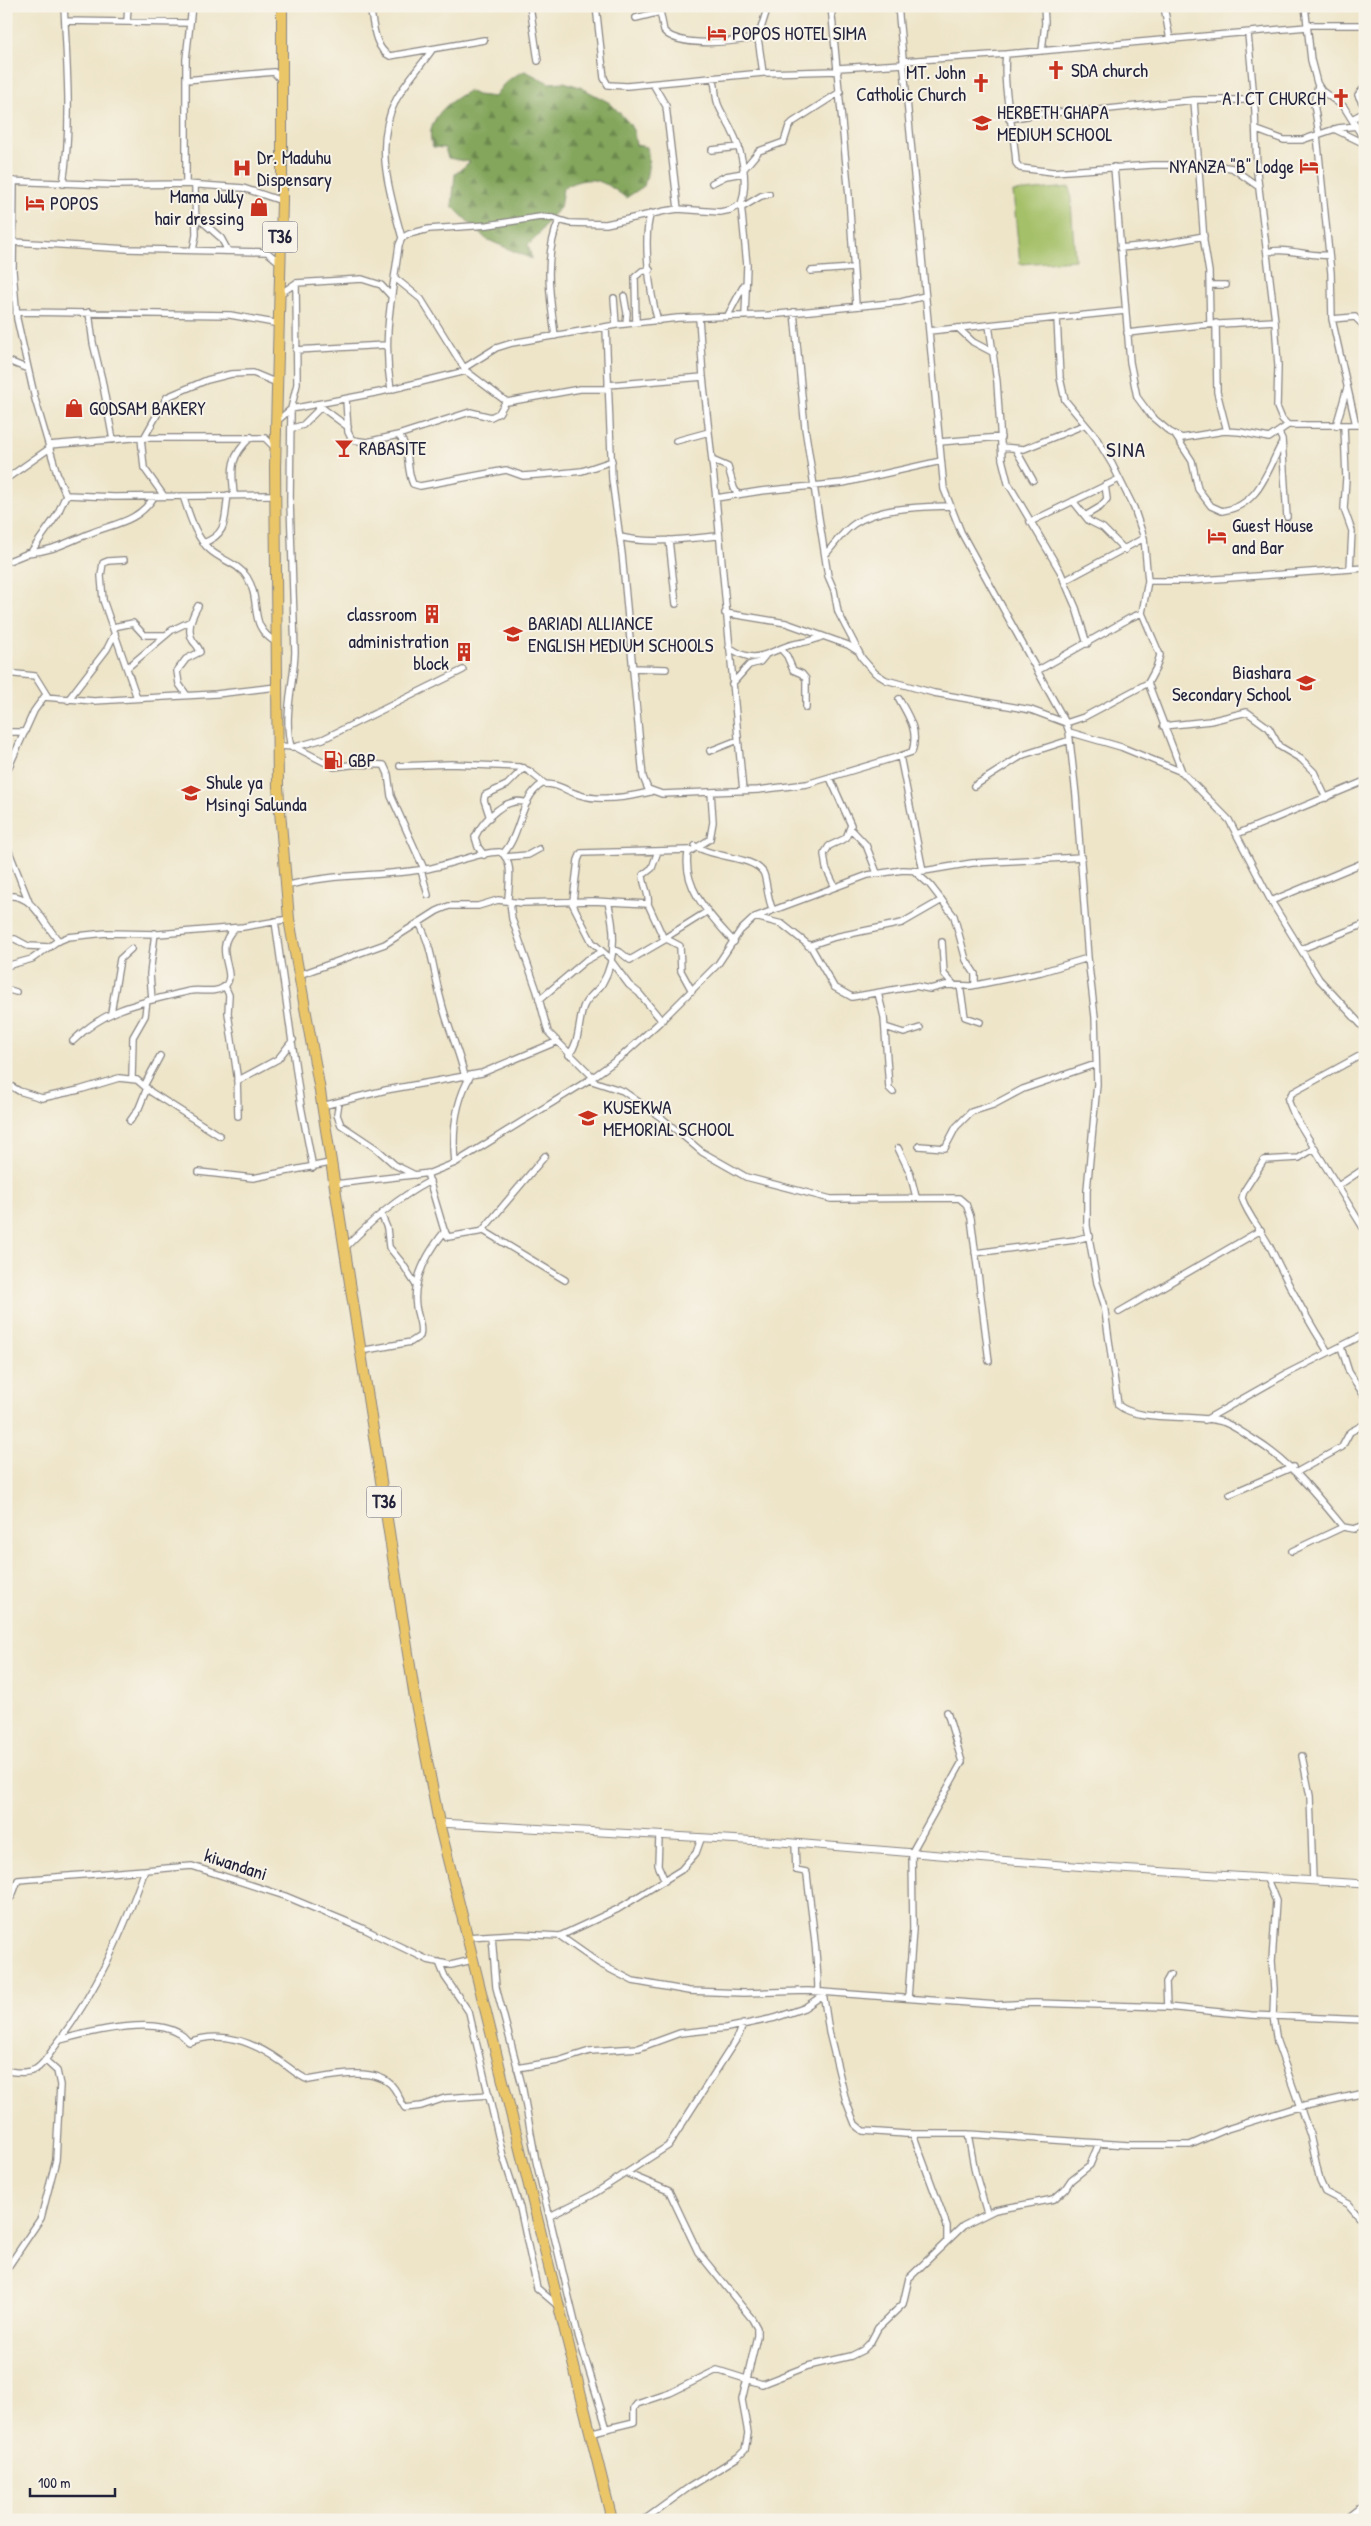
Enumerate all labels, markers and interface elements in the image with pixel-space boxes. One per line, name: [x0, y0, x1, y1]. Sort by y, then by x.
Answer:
place label: POPOS HOTEL SIMA: [732, 20, 866, 46]
hotel icon: POPOS HOTEL SIMA: [706, 22, 728, 44]
place label: SDA church: [1071, 57, 1148, 83]
place label: MT. John Catholic Church: [856, 59, 966, 107]
church icon: SDA church: [1045, 59, 1067, 81]
church icon: MT. John Catholic Church: [970, 72, 992, 94]
place label: A I CT CHURCH: [1222, 85, 1326, 111]
church icon: A I CT CHURCH: [1330, 87, 1352, 109]
place label: HERBETH GHAPA MEDIUM SCHOOL: [997, 99, 1113, 147]
school or university icon: HERBETH GHAPA MEDIUM SCHOOL: [971, 112, 993, 134]
place label: Dr. Maduhu Dispensary: [257, 144, 332, 192]
place label: NYANZA "B" Lodge: [1169, 153, 1294, 179]
hotel icon: NYANZA "B" Lodge: [1298, 155, 1320, 177]
hospital icon: Dr. Maduhu Dispensary: [231, 157, 253, 179]
place label: Mama Jully hair dressing: [154, 183, 244, 231]
place label: POPOS: [50, 190, 98, 216]
hotel icon: POPOS: [24, 192, 46, 214]
shop icon: Mama Jully hair dressing: [248, 196, 270, 218]
road number: T36: [262, 222, 298, 252]
place label: GODSAM BAKERY: [89, 395, 206, 421]
shop icon: GODSAM BAKERY: [63, 397, 85, 419]
place label: RABASITE: [359, 435, 427, 461]
district label: SINA: [1106, 435, 1146, 464]
bar icon: RABASITE: [333, 437, 355, 459]
place label: Guest House and Bar: [1232, 512, 1314, 560]
hotel icon: Guest House and Bar: [1206, 525, 1228, 547]
place label: classroom: [347, 601, 417, 627]
building icon: classroom: [421, 603, 443, 625]
place label: BARIADI ALLIANCE ENGLISH MEDIUM SCHOOLS: [528, 610, 714, 658]
school or university icon: BARIADI ALLIANCE ENGLISH MEDIUM SCHOOLS: [502, 623, 524, 645]
place label: administration block: [348, 628, 449, 676]
building icon: administration block: [453, 641, 475, 663]
place label: Biashara Secondary School: [1172, 659, 1292, 707]
school or university icon: Biashara Secondary School: [1295, 672, 1317, 694]
place label: GBP: [348, 747, 376, 773]
fuel station icon: GBP: [322, 749, 344, 771]
place label: Shule ya Msingi Salunda: [206, 769, 307, 817]
school or university icon: Shule ya Msingi Salunda: [180, 782, 202, 804]
place label: KUSEKWA MEMORIAL SCHOOL: [603, 1094, 735, 1142]
school or university icon: KUSEKWA MEMORIAL SCHOOL: [577, 1107, 599, 1129]
road number: T36: [366, 1486, 402, 1518]
street label: kiwandani: [201, 1842, 271, 1886]
scale bar: [30, 2466, 115, 2498]
text: 100 m: [38, 2472, 71, 2493]

